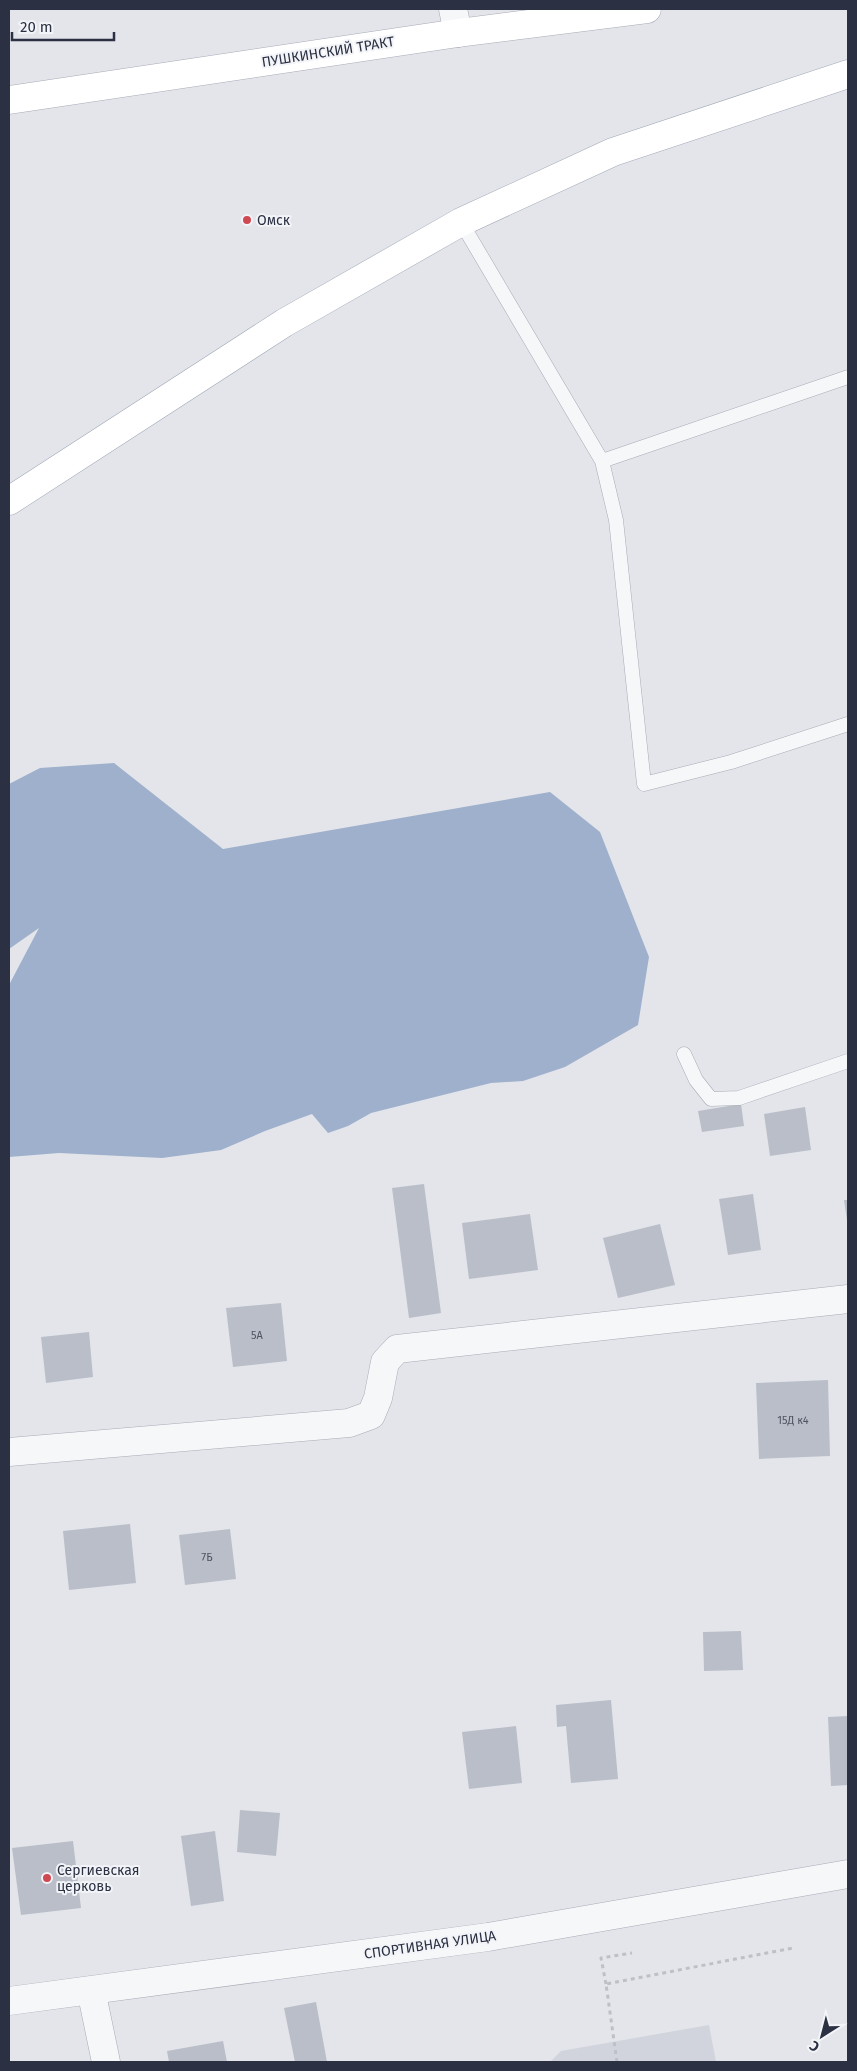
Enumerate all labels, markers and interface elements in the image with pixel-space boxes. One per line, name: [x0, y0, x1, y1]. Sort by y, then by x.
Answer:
scale bar: [12, 10, 115, 42]
text: 20 m: [20, 18, 53, 36]
street label: ПУШКИНСКИЙ ТРАКТ: [260, 33, 396, 71]
place label: Омск: [257, 212, 291, 229]
marker: Омск: [241, 214, 253, 226]
house number: 5А: [251, 1329, 264, 1342]
house number: 15Д к4: [777, 1414, 809, 1427]
house number: 7Б: [201, 1551, 213, 1564]
place label: Сергиевская церковь: [57, 1862, 139, 1895]
marker: Сергиевская церковь: [41, 1872, 53, 1884]
street label: СПОРТИВНАЯ УЛИЦА: [363, 1927, 497, 1963]
north arrow: [797, 2011, 847, 2061]
text: С: [806, 2037, 823, 2055]

